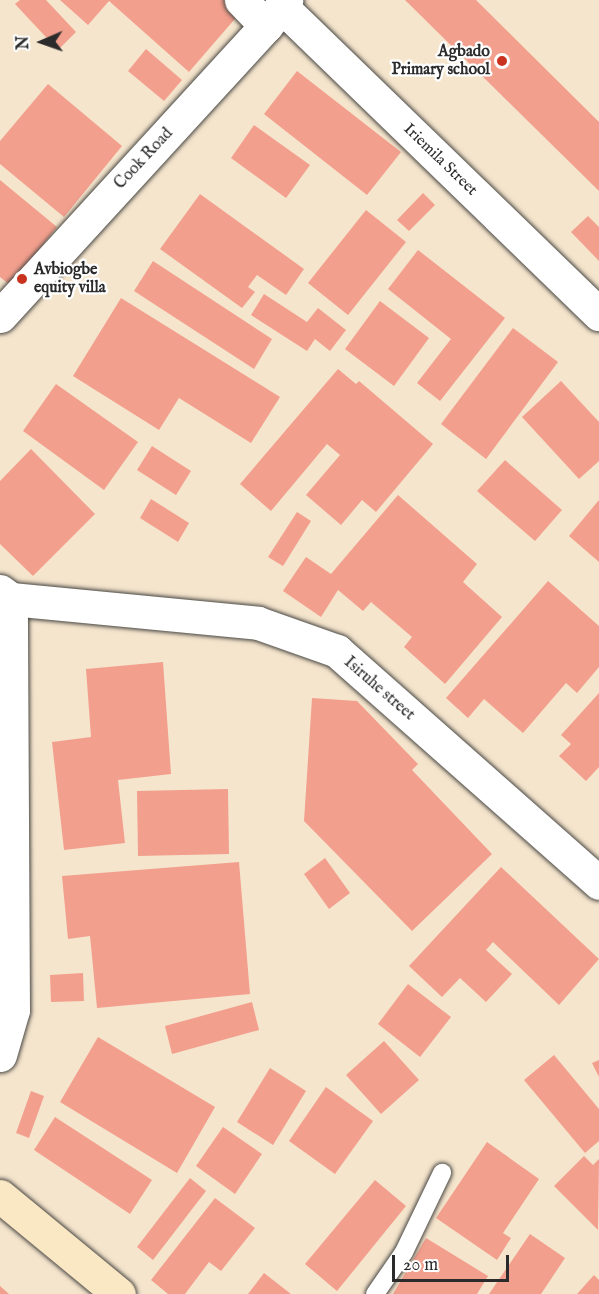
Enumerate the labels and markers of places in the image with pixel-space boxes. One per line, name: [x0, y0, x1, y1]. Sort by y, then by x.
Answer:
place label: Agbado Primary school: [392, 42, 490, 80]
marker: Agbado Primary school: [495, 54, 509, 68]
place label: Avbiogbe equity villa: [34, 260, 106, 298]
marker: Avbiogbe equity villa: [15, 272, 29, 286]

